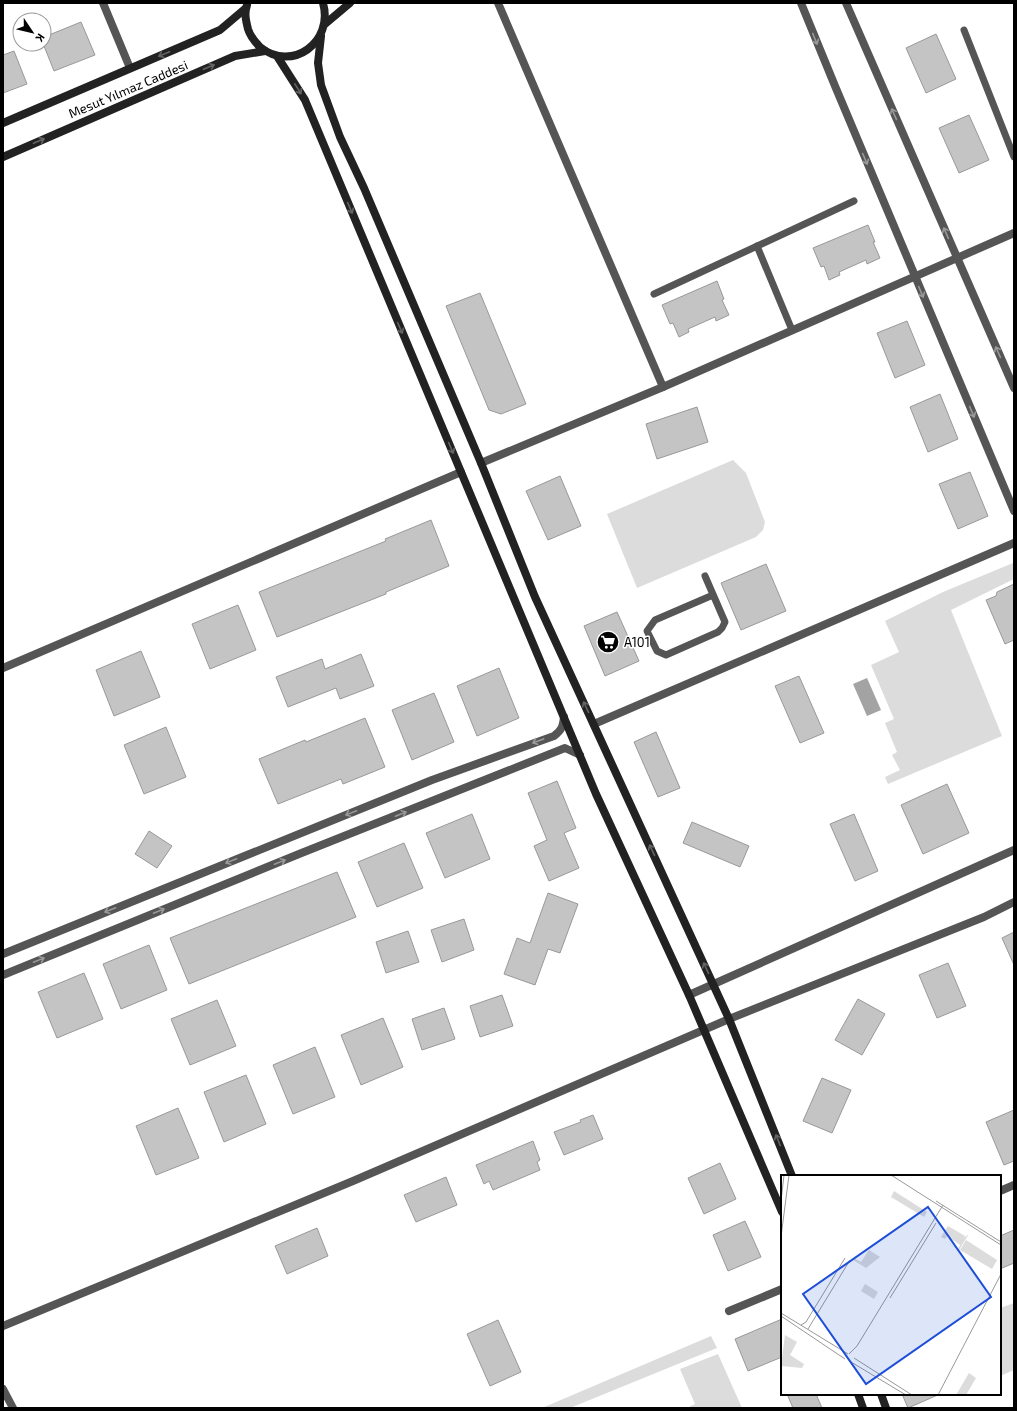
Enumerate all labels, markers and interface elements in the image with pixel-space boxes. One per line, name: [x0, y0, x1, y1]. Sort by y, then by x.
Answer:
north arrow: [12, 12, 52, 52]
text: K: [33, 31, 48, 45]
one-way arrow: [812, 33, 820, 45]
one-way arrow: [158, 50, 170, 58]
street label: Mesut Yılmaz Caddesi: [66, 57, 190, 121]
one-way arrow: [203, 63, 215, 70]
one-way arrow: [294, 83, 302, 94]
one-way arrow: [890, 109, 897, 121]
one-way arrow: [32, 137, 44, 144]
one-way arrow: [862, 153, 870, 165]
one-way arrow: [347, 201, 354, 213]
one-way arrow: [942, 228, 949, 240]
one-way arrow: [918, 285, 926, 297]
one-way arrow: [397, 321, 405, 333]
one-way arrow: [994, 347, 1001, 359]
one-way arrow: [969, 405, 976, 417]
one-way arrow: [447, 441, 455, 453]
supermarket icon: A101: [595, 629, 621, 655]
place label: A101: [624, 634, 650, 650]
one-way arrow: [582, 701, 589, 713]
one-way arrow: [533, 738, 545, 746]
one-way arrow: [346, 809, 358, 817]
one-way arrow: [394, 809, 406, 817]
one-way arrow: [647, 845, 655, 857]
one-way arrow: [273, 857, 285, 865]
one-way arrow: [225, 858, 237, 866]
one-way arrow: [105, 907, 117, 914]
one-way arrow: [153, 907, 165, 914]
one-way arrow: [33, 956, 45, 964]
one-way arrow: [701, 963, 709, 975]
one-way arrow: [773, 1134, 781, 1146]
inset map: [781, 1175, 1001, 1395]

